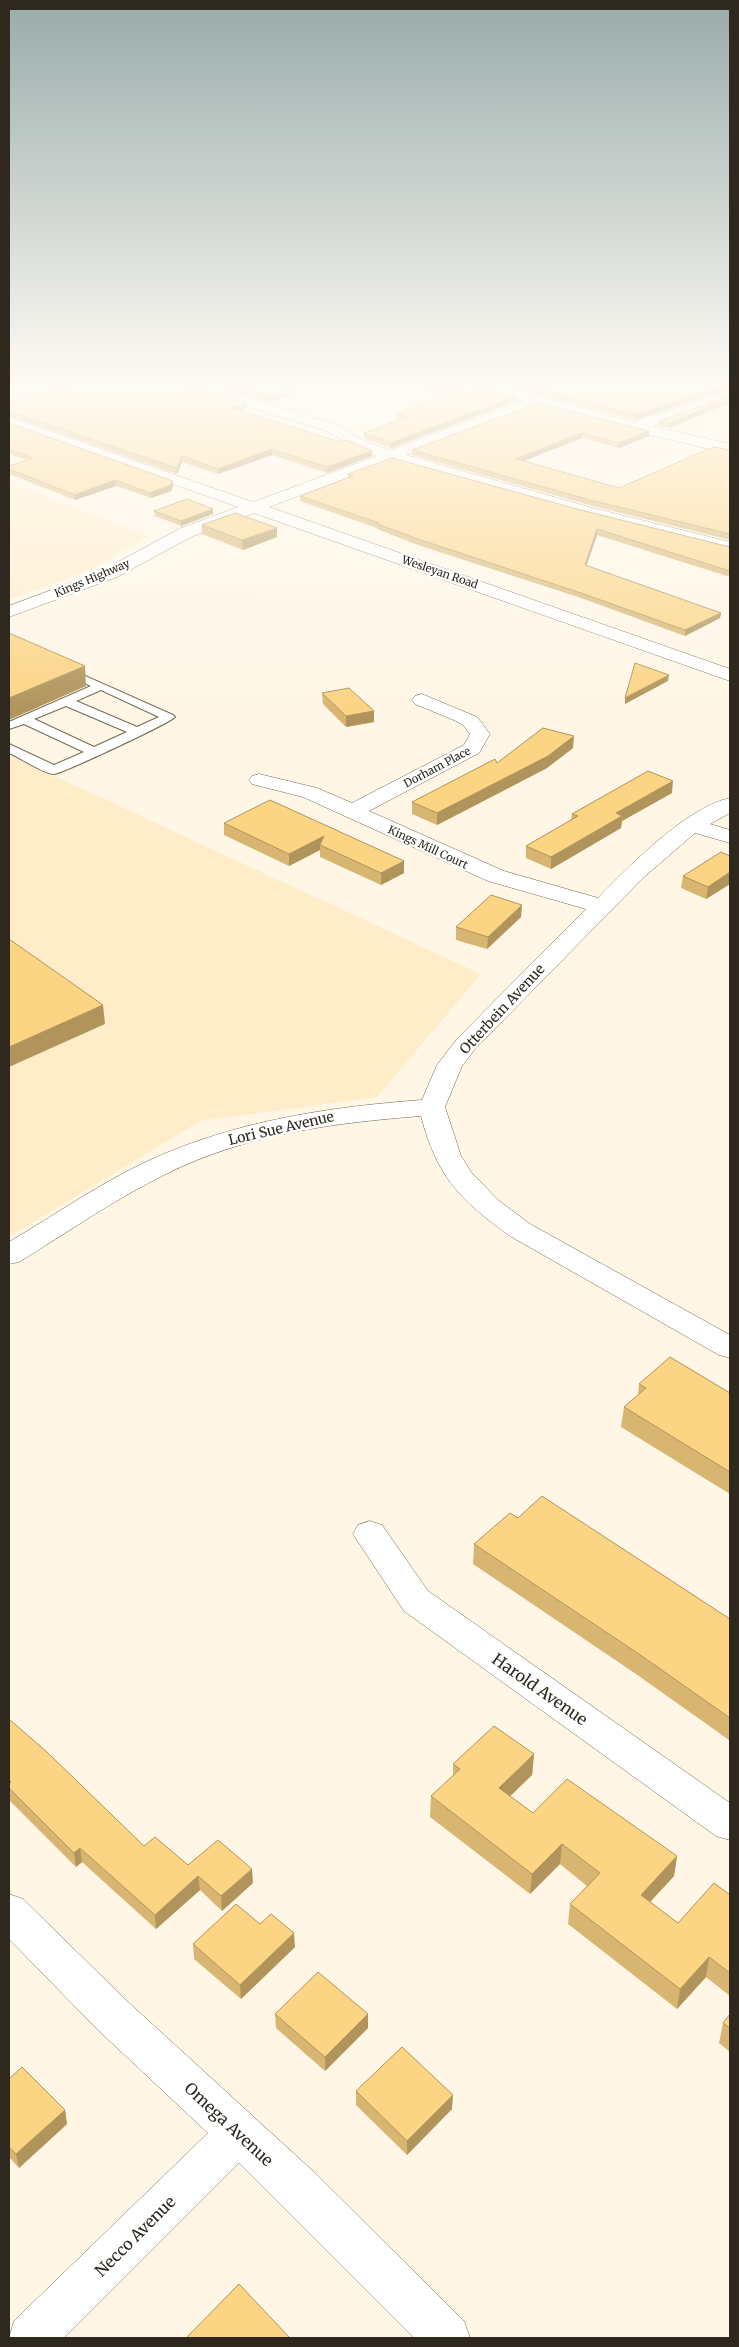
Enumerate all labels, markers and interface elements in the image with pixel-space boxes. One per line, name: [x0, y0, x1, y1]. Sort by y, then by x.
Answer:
street label: Wesleyan Road: [399, 552, 480, 592]
street label: Kings Highway: [52, 556, 132, 600]
street label: Dorham Place: [401, 743, 473, 790]
street label: Kings Mill Court: [386, 822, 471, 872]
street label: Otterbein Avenue: [456, 960, 548, 1058]
street label: Lori Sue Avenue: [226, 1107, 336, 1149]
street label: Harold Avenue: [488, 1649, 592, 1729]
street label: Omega Avenue: [180, 2078, 278, 2170]
street label: Necco Avenue: [90, 2191, 180, 2281]

